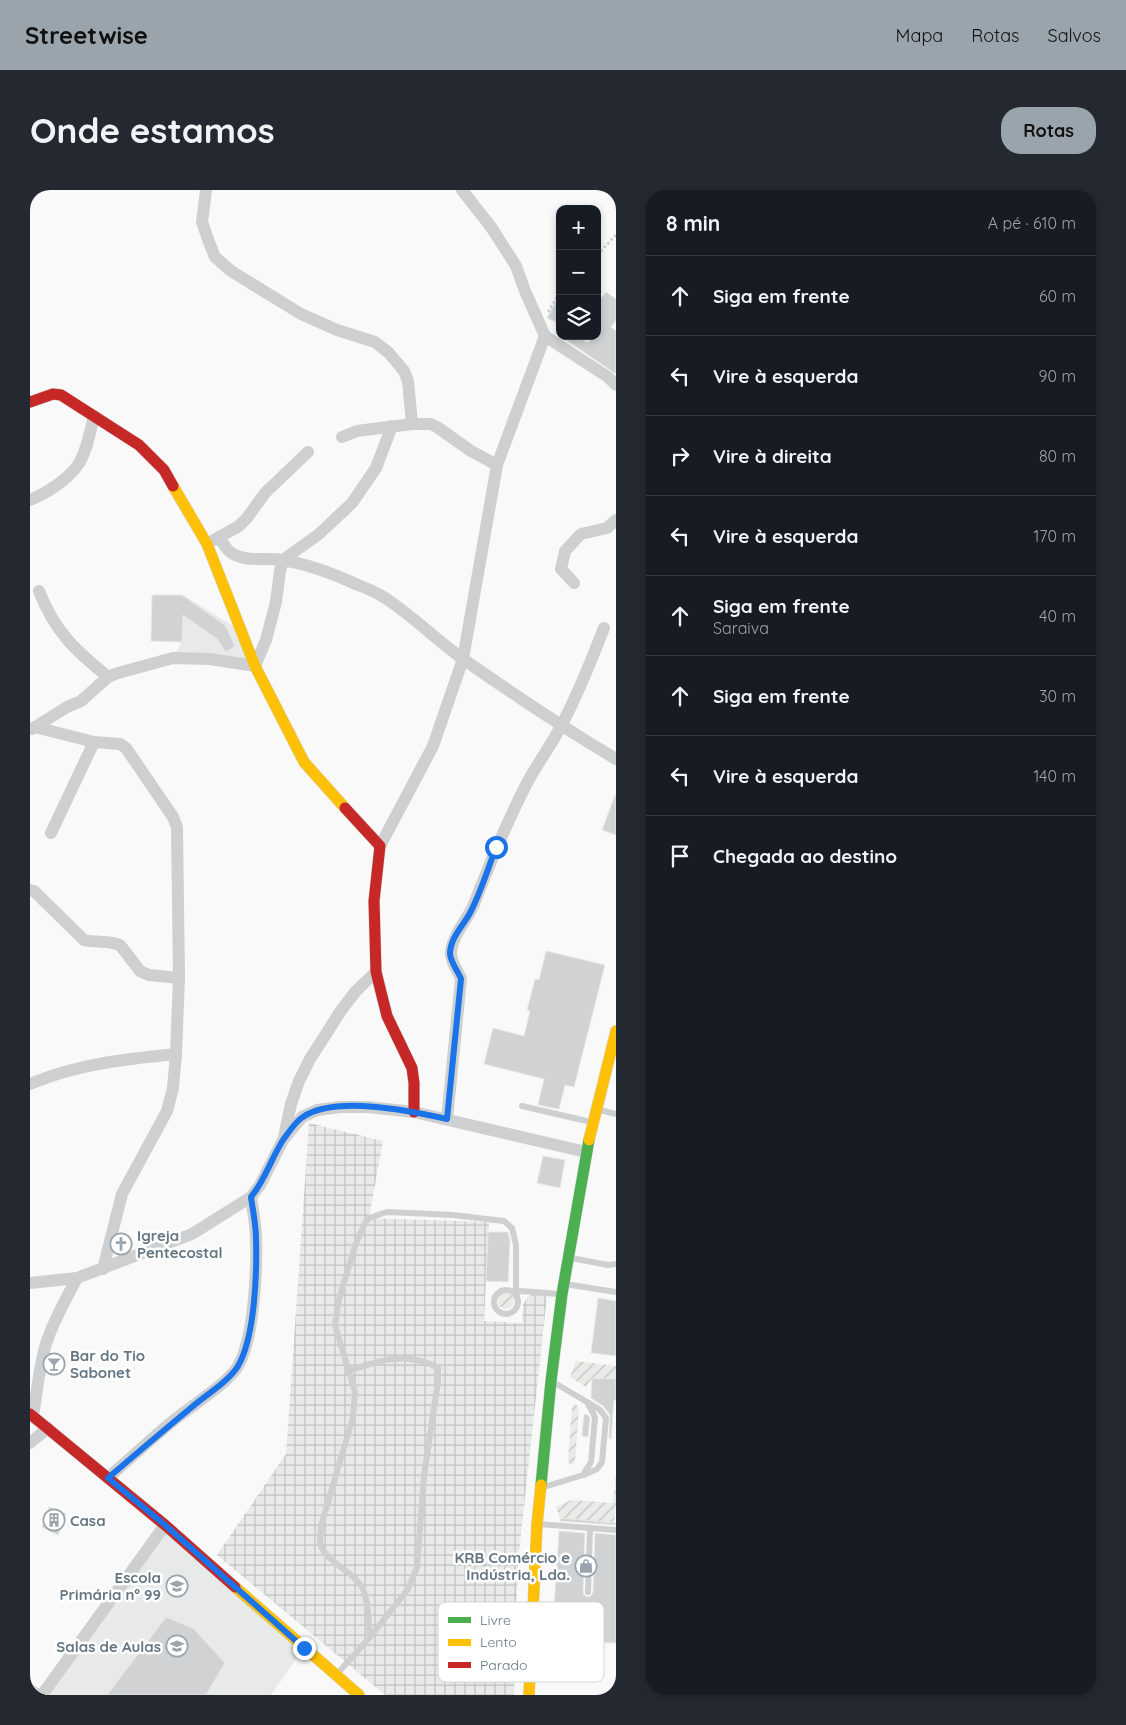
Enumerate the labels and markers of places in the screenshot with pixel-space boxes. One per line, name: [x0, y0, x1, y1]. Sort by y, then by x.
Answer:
place label: Igreja Pentecostal: [137, 1226, 223, 1262]
church icon: Igreja Pentecostal: [109, 1232, 133, 1256]
place label: Bar do Tio Sabonet: [70, 1346, 145, 1382]
bar icon: Bar do Tio Sabonet: [42, 1352, 66, 1376]
building icon: Casa: [42, 1508, 66, 1532]
place label: Casa: [70, 1511, 106, 1530]
place label: KRB Comércio e Indústria, Lda.: [454, 1548, 570, 1584]
shop icon: KRB Comércio e Indústria, Lda.: [574, 1554, 598, 1578]
place label: Escola Primária nº 99: [60, 1568, 161, 1604]
school or university icon: Escola Primária nº 99: [165, 1574, 189, 1598]
school or university icon: Salas de Aulas: [165, 1634, 189, 1658]
place label: Salas de Aulas: [56, 1637, 161, 1656]

